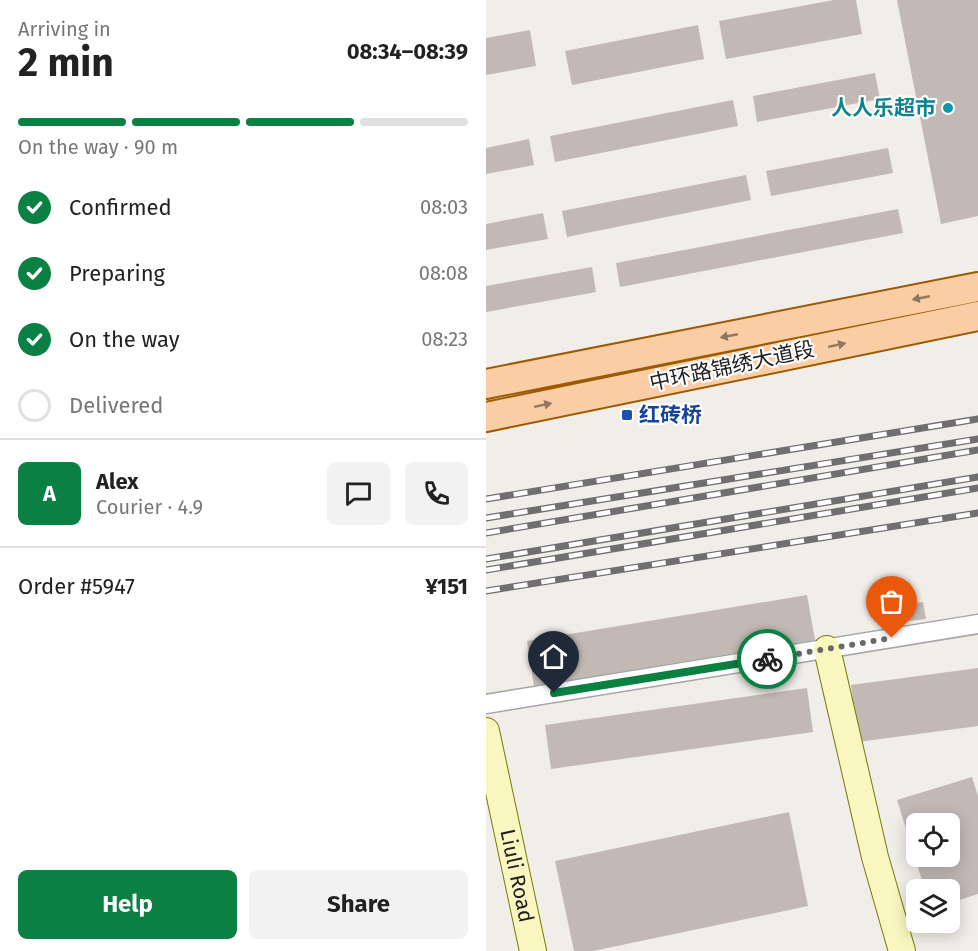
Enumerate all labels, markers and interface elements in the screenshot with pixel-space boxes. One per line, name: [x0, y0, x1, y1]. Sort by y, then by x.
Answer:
text: Arriving in: [18, 17, 111, 41]
text: 08:34–08:39: [347, 38, 468, 65]
text: 2 min: [18, 40, 114, 86]
place label: 人人乐超市: [831, 95, 936, 121]
marker: 人人乐超市: [941, 101, 955, 115]
text: On the way · 90 m: [18, 135, 178, 159]
icon: check: [18, 191, 51, 224]
text: Confirmed: [69, 194, 172, 221]
text: 08:03: [420, 195, 468, 219]
icon: check: [18, 257, 51, 290]
text: Preparing: [69, 260, 165, 287]
text: 08:08: [419, 261, 468, 285]
one-way arrow: [911, 294, 930, 303]
icon: check: [18, 323, 51, 356]
text: On the way: [69, 326, 180, 353]
text: 08:23: [421, 327, 468, 351]
one-way arrow: [720, 332, 739, 341]
street label: 中环路锦绣大道段: [647, 336, 817, 396]
one-way arrow: [828, 340, 847, 349]
text: Delivered: [69, 392, 164, 419]
one-way arrow: [534, 400, 553, 409]
place label: 红砖桥: [639, 402, 702, 428]
marker: 红砖桥: [620, 408, 634, 422]
button: chat: [327, 462, 390, 525]
button: phone: [405, 462, 468, 525]
text: Alex: [96, 468, 139, 495]
text: A: [43, 480, 56, 507]
text: Courier · 4.9: [96, 495, 203, 519]
text: Order #5947: [18, 573, 135, 600]
text: ¥151: [425, 573, 468, 600]
pin: [866, 576, 917, 638]
icon: bag: [875, 585, 908, 618]
courier: [737, 629, 797, 689]
pin: [528, 631, 579, 693]
icon: home: [537, 640, 570, 673]
icon: bike: [751, 643, 784, 676]
map controls: [906, 813, 960, 933]
button: locate: [906, 813, 960, 867]
street label: Liuli Road: [494, 827, 540, 925]
button: Help: [18, 870, 237, 939]
button: Share: [249, 870, 468, 939]
button: layers: [906, 879, 960, 933]

